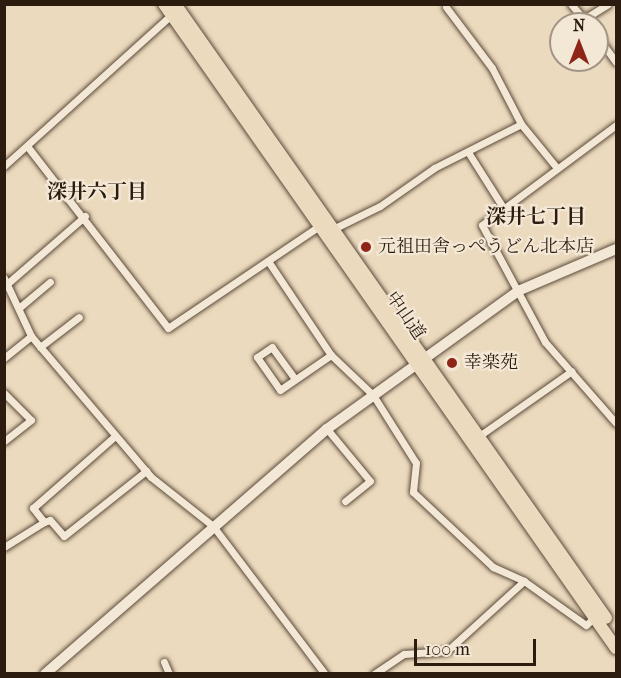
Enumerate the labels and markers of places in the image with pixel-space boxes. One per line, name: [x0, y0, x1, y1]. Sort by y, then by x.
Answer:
place label: 元祖田舎っぺうどん北本店: [378, 236, 594, 258]
marker: 元祖田舎っぺうどん北本店: [359, 240, 373, 254]
place label: 幸楽苑: [464, 352, 518, 374]
marker: 幸楽苑: [445, 356, 459, 370]

